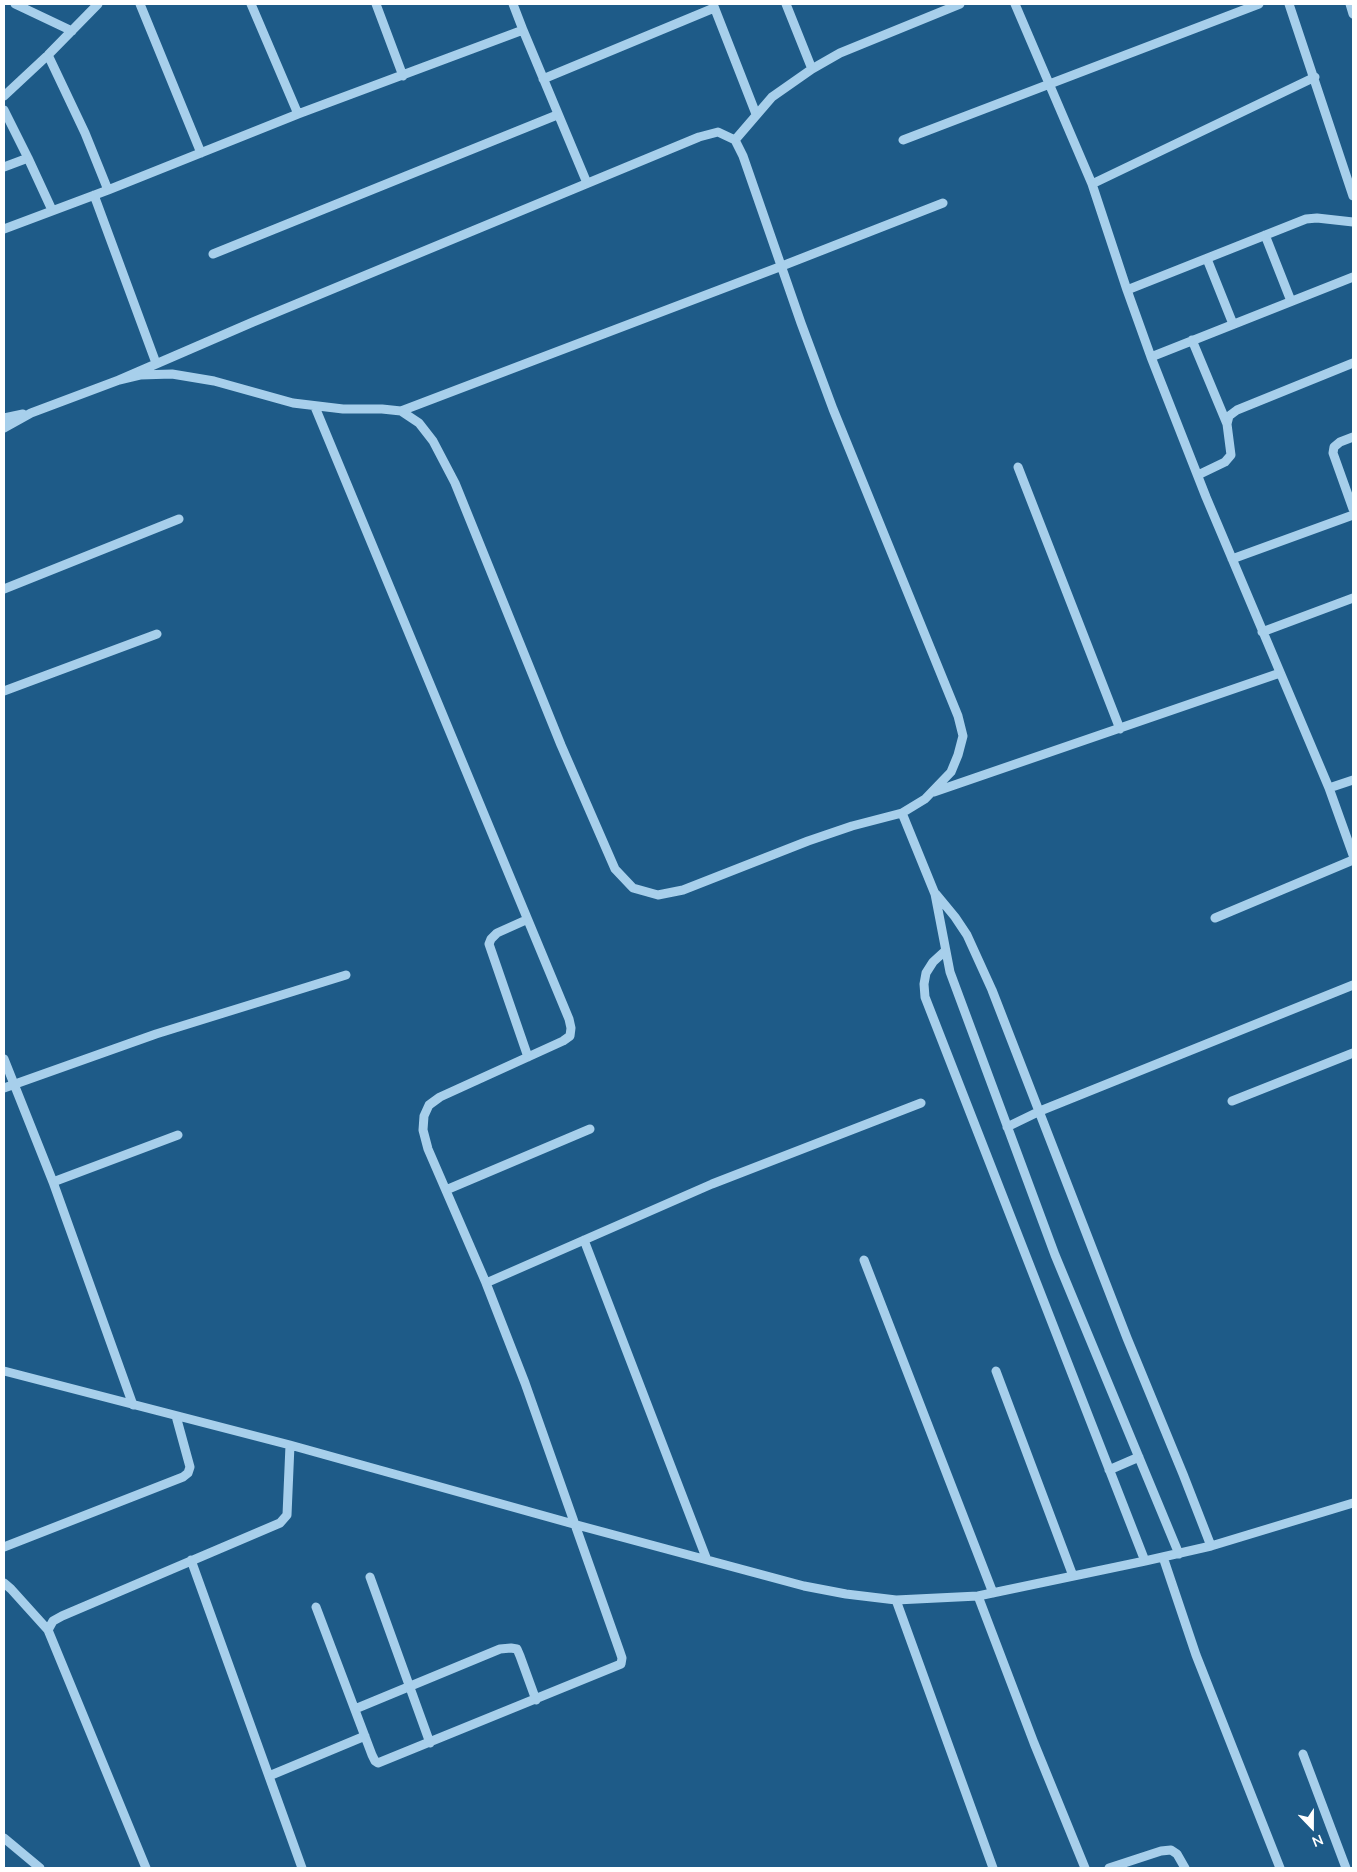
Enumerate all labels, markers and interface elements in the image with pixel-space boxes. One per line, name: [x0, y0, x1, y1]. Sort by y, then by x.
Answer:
north arrow: [1287, 1802, 1337, 1852]
text: N: [1309, 1831, 1326, 1851]

